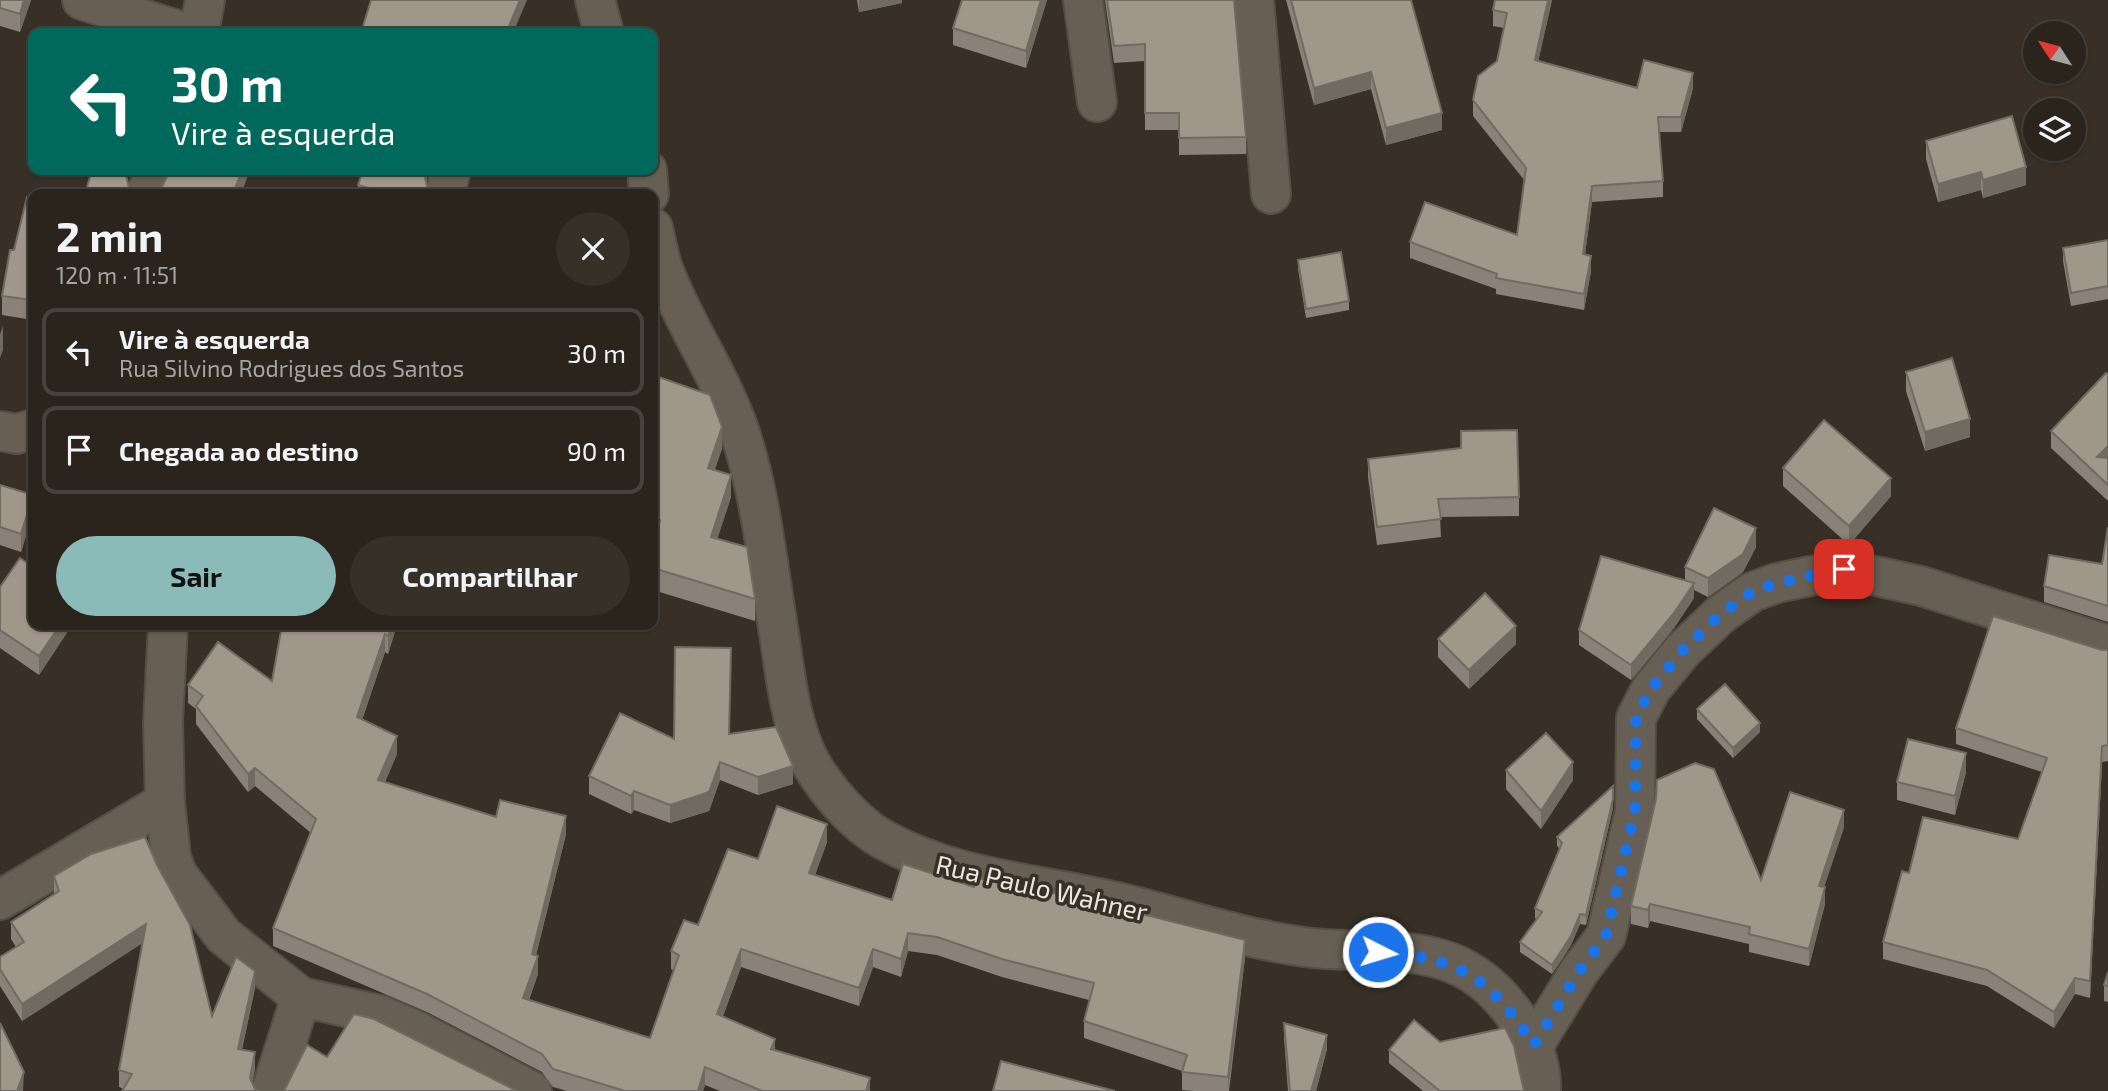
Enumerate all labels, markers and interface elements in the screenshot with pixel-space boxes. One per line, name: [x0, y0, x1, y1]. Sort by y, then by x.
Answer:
north arrow: [2023, 21, 2086, 84]
map controls: [2023, 21, 2086, 161]
text: 30 m: [171, 53, 283, 112]
icon: left: [56, 56, 147, 147]
button: layers: [2023, 98, 2086, 161]
text: Vire à esquerda: [171, 113, 395, 151]
text: 2 min: [56, 210, 163, 260]
button: close: [556, 212, 630, 286]
text: 120 m · 11:51: [56, 261, 178, 289]
text: Vire à esquerda: [119, 323, 310, 354]
icon: left: [60, 333, 98, 371]
text: 30 m: [567, 337, 626, 368]
text: Rua Silvino Rodrigues dos Santos: [119, 354, 464, 382]
icon: arrive: [60, 431, 98, 469]
text: Chegada ao destino: [119, 435, 359, 466]
text: 90 m: [567, 435, 626, 466]
button: Sair: [56, 536, 336, 616]
button: Compartilhar: [350, 536, 630, 616]
pin: [1814, 539, 1874, 599]
icon: arrive: [1825, 550, 1863, 588]
street label: Rua Paulo Wahner: [933, 848, 1151, 926]
position arrow: [1341, 915, 1415, 989]

